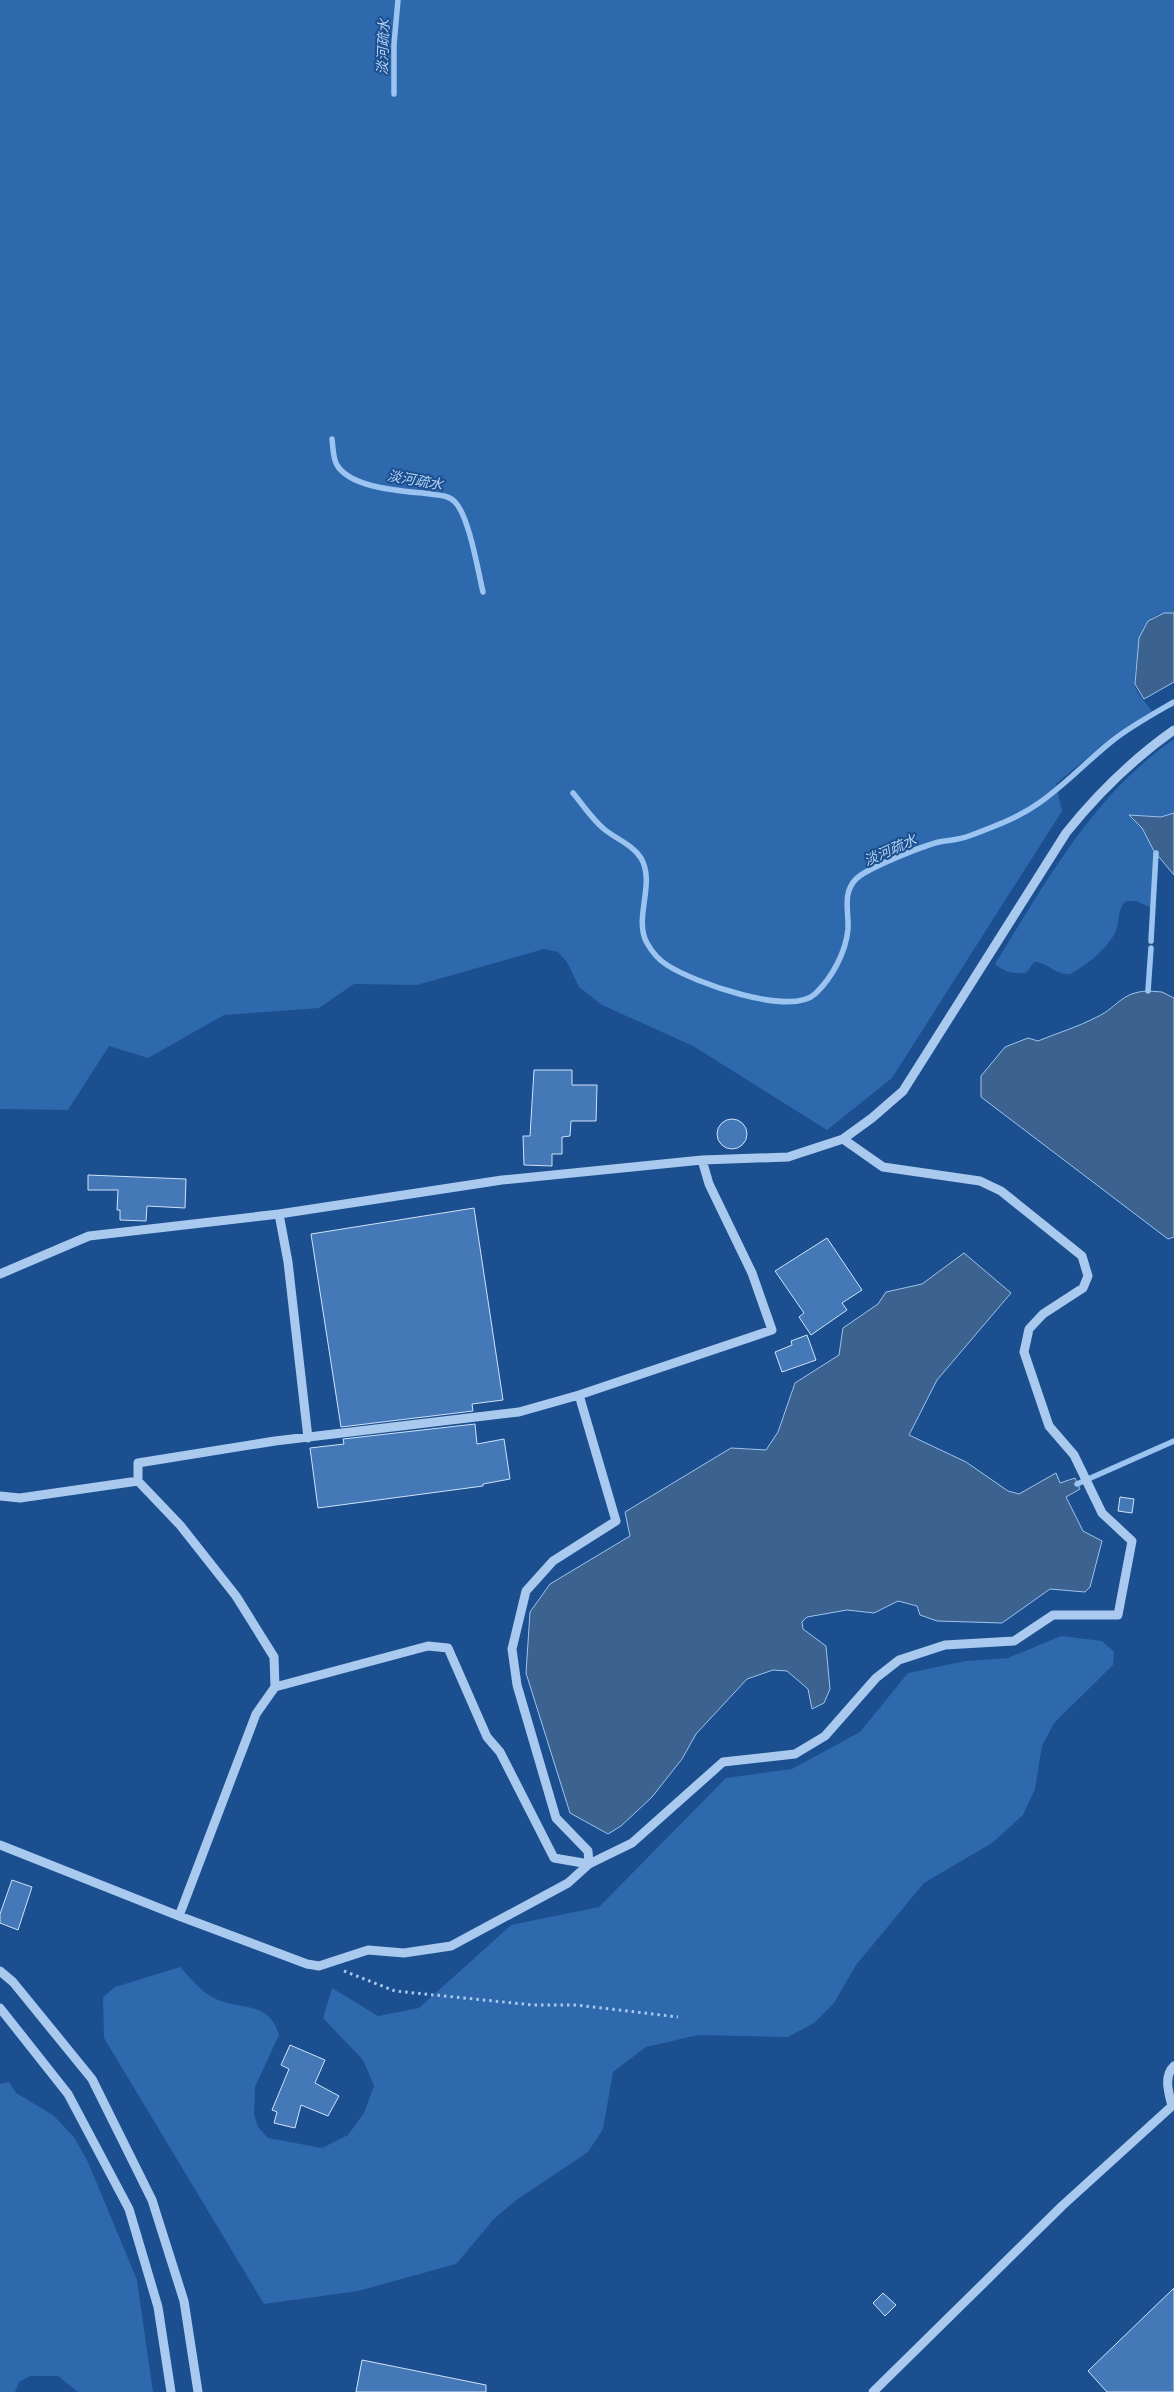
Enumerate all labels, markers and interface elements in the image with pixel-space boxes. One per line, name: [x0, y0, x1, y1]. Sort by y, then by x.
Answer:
water label: 淡河疏水: [374, 17, 393, 75]
water label: 淡河疏水: [386, 467, 446, 494]
water label: 淡河疏水: [861, 830, 921, 870]

